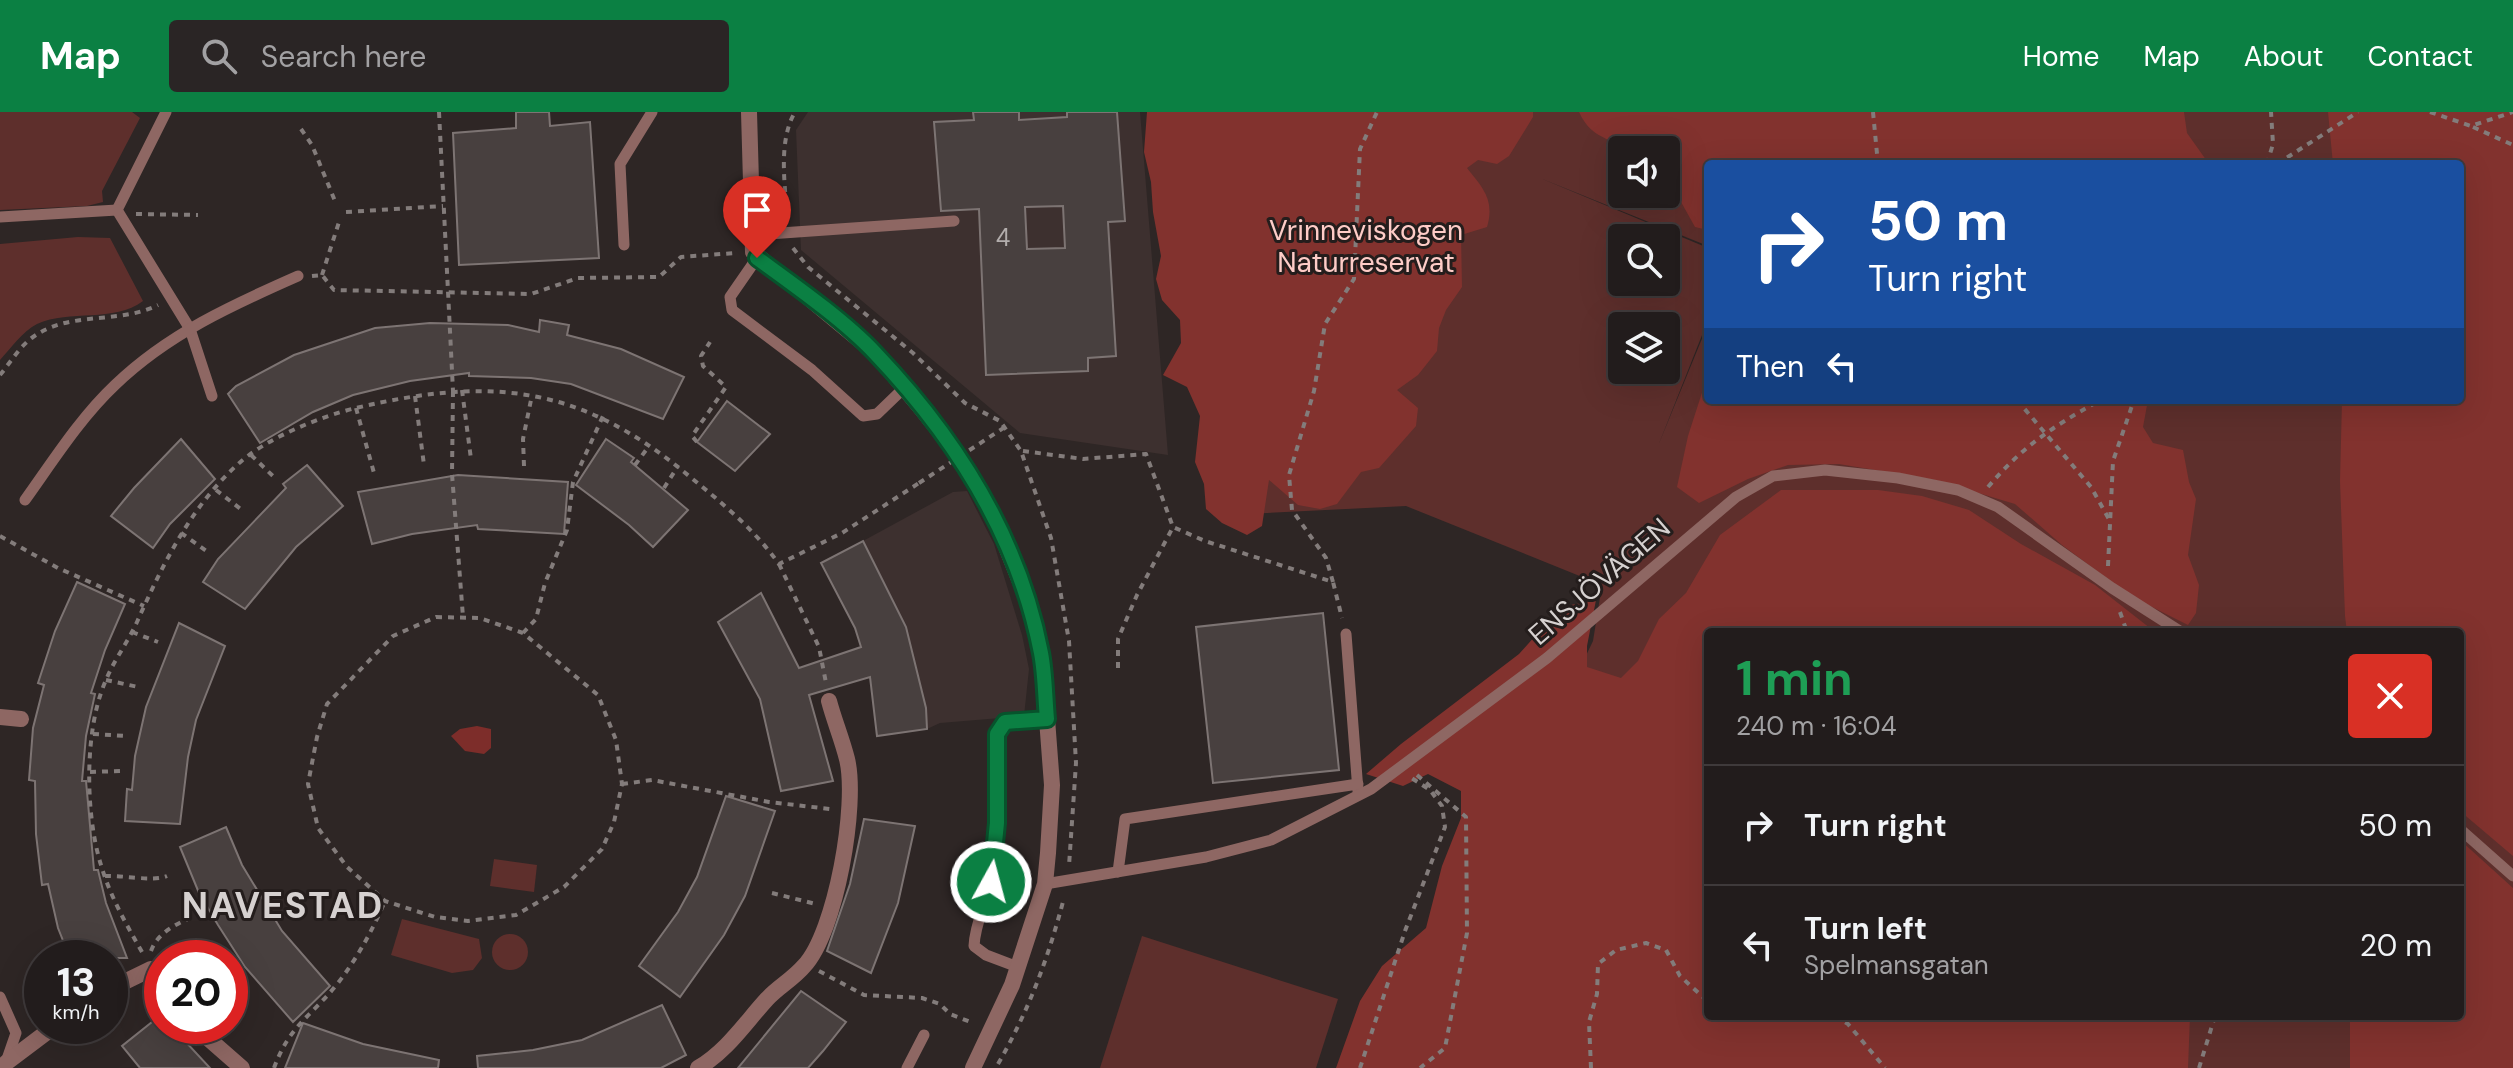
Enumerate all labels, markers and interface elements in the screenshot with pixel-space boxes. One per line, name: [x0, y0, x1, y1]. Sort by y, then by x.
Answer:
search box: [169, 20, 729, 92]
text: Map: [40, 31, 121, 81]
icon: search: [197, 34, 241, 78]
text: Search here: [261, 37, 426, 76]
text: Home: [2023, 38, 2099, 75]
text: Map: [2143, 38, 2200, 75]
text: About: [2244, 38, 2323, 75]
text: Contact: [2367, 38, 2473, 75]
map controls: [1608, 136, 1680, 384]
button: sound: [1608, 136, 1680, 208]
pin: [723, 176, 791, 258]
text: 50 m: [1868, 184, 2008, 257]
icon: arrive: [735, 188, 779, 232]
icon: right: [1736, 192, 1840, 296]
park label: Vrinneviskogen Naturreservat: [1269, 212, 1463, 281]
house number: 4: [996, 222, 1010, 253]
button: search: [1608, 224, 1680, 296]
text: Turn right: [1868, 255, 2027, 302]
button: layers: [1608, 312, 1680, 384]
icon: left: [1820, 344, 1864, 388]
text: Then: [1736, 347, 1804, 386]
street label: ENSJÖVÄGEN: [1521, 510, 1678, 653]
text: 1 min: [1736, 647, 1853, 710]
button: close: [2348, 654, 2432, 738]
text: 240 m · 16:04: [1736, 709, 1896, 743]
icon: right: [1736, 803, 1780, 847]
text: Turn right: [1804, 806, 1947, 845]
text: 50 m: [2358, 806, 2432, 845]
position arrow: [949, 840, 1033, 924]
district label: NAVESTAD: [182, 882, 384, 929]
text: Turn left: [1804, 909, 1927, 948]
icon: left: [1736, 923, 1780, 967]
text: 20 m: [2360, 926, 2432, 965]
speed limit sign: 20: [144, 940, 248, 1044]
text: Spelmansgatan: [1804, 948, 1989, 982]
text: 13: [57, 956, 95, 1008]
text: km/h: [52, 999, 100, 1025]

